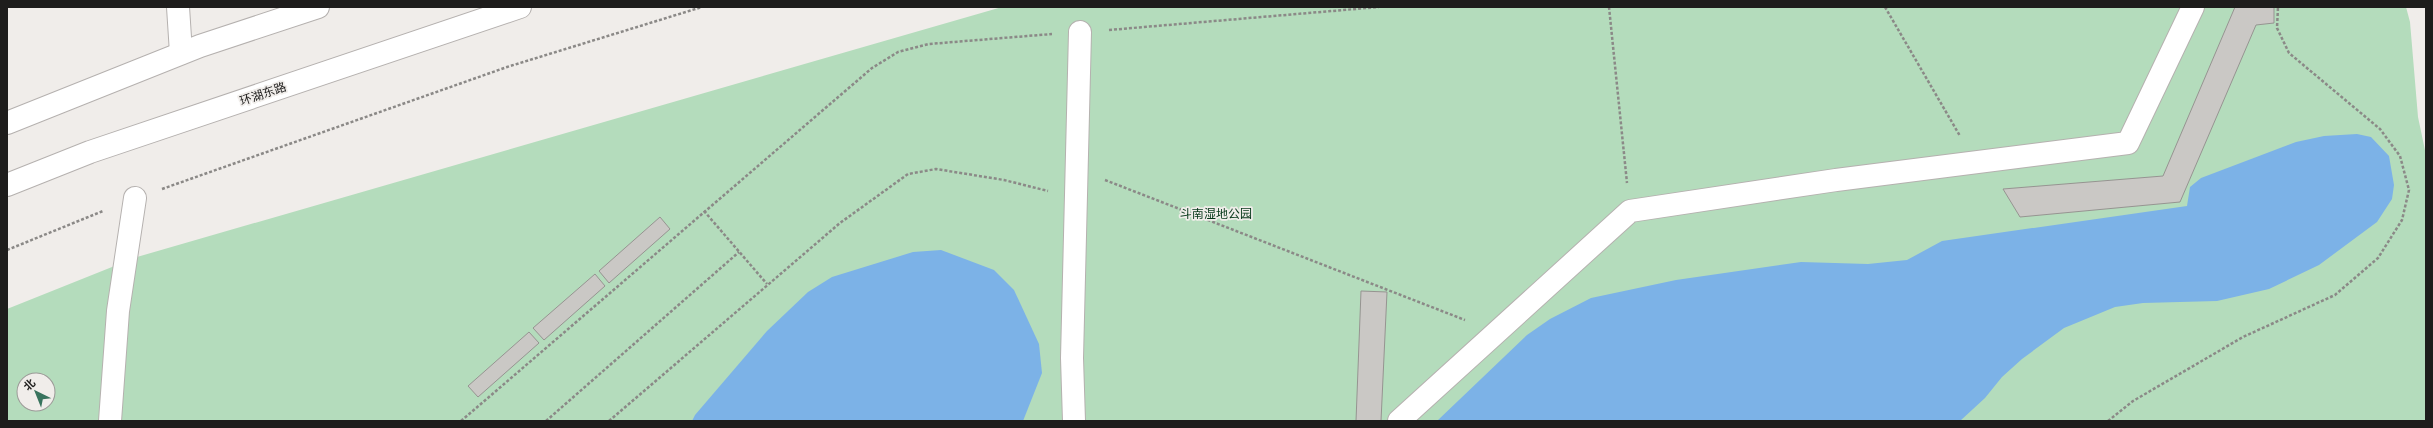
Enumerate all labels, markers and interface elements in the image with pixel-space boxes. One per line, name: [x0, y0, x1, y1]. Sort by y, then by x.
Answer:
street label: 环湖东路: [238, 80, 288, 108]
park label: 斗南湿地公园: [1180, 207, 1252, 221]
north arrow: [16, 372, 56, 412]
text: 北: [21, 377, 38, 394]

